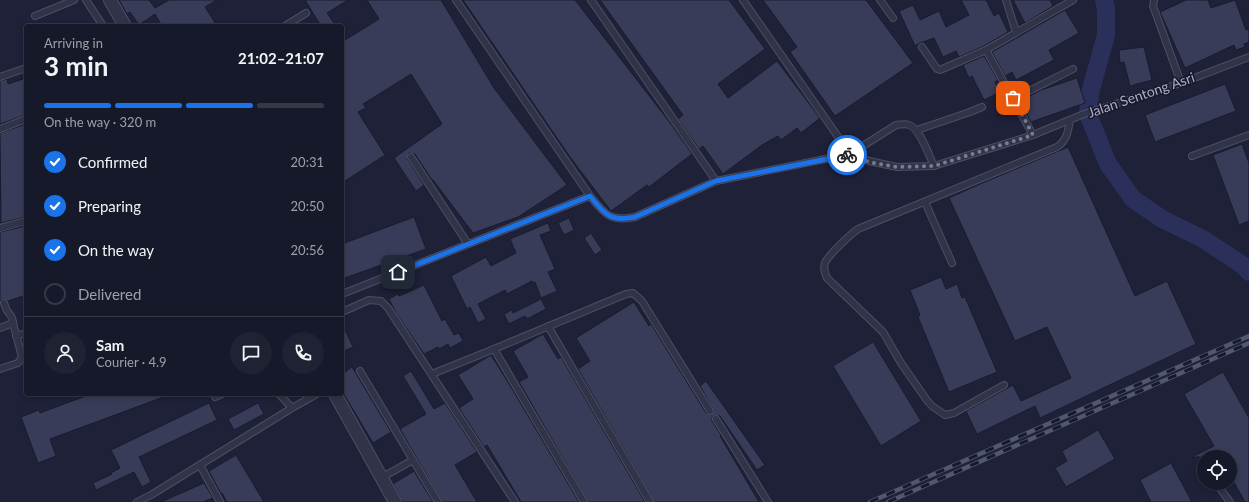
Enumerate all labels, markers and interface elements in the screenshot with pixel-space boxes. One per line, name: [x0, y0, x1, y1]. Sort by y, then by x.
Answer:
text: Arriving in: [44, 35, 103, 51]
text: 21:02–21:07: [238, 49, 324, 67]
text: 3 min: [44, 50, 108, 82]
street label: Jalan Sentong Asri: [1085, 68, 1197, 121]
pin: [996, 81, 1030, 115]
icon: bag: [1002, 87, 1024, 109]
text: On the way · 320 m: [44, 114, 156, 130]
courier: [827, 135, 867, 175]
icon: bike: [836, 144, 858, 166]
icon: check: [44, 151, 66, 173]
text: Confirmed: [78, 153, 147, 171]
text: 20:31: [291, 154, 324, 170]
icon: check: [44, 195, 66, 217]
text: Preparing: [78, 197, 141, 215]
text: 20:50: [291, 198, 324, 214]
icon: check: [44, 239, 66, 261]
text: On the way: [78, 241, 154, 259]
text: 20:56: [291, 242, 324, 258]
pin: [381, 255, 415, 289]
icon: home: [387, 261, 409, 283]
text: Delivered: [78, 285, 141, 303]
button: person: [44, 332, 86, 374]
button: chat: [230, 332, 272, 374]
button: phone: [282, 332, 324, 374]
text: Sam: [96, 336, 124, 354]
text: Courier · 4.9: [96, 354, 167, 370]
map controls: [1197, 450, 1237, 490]
button: locate: [1197, 450, 1237, 490]

